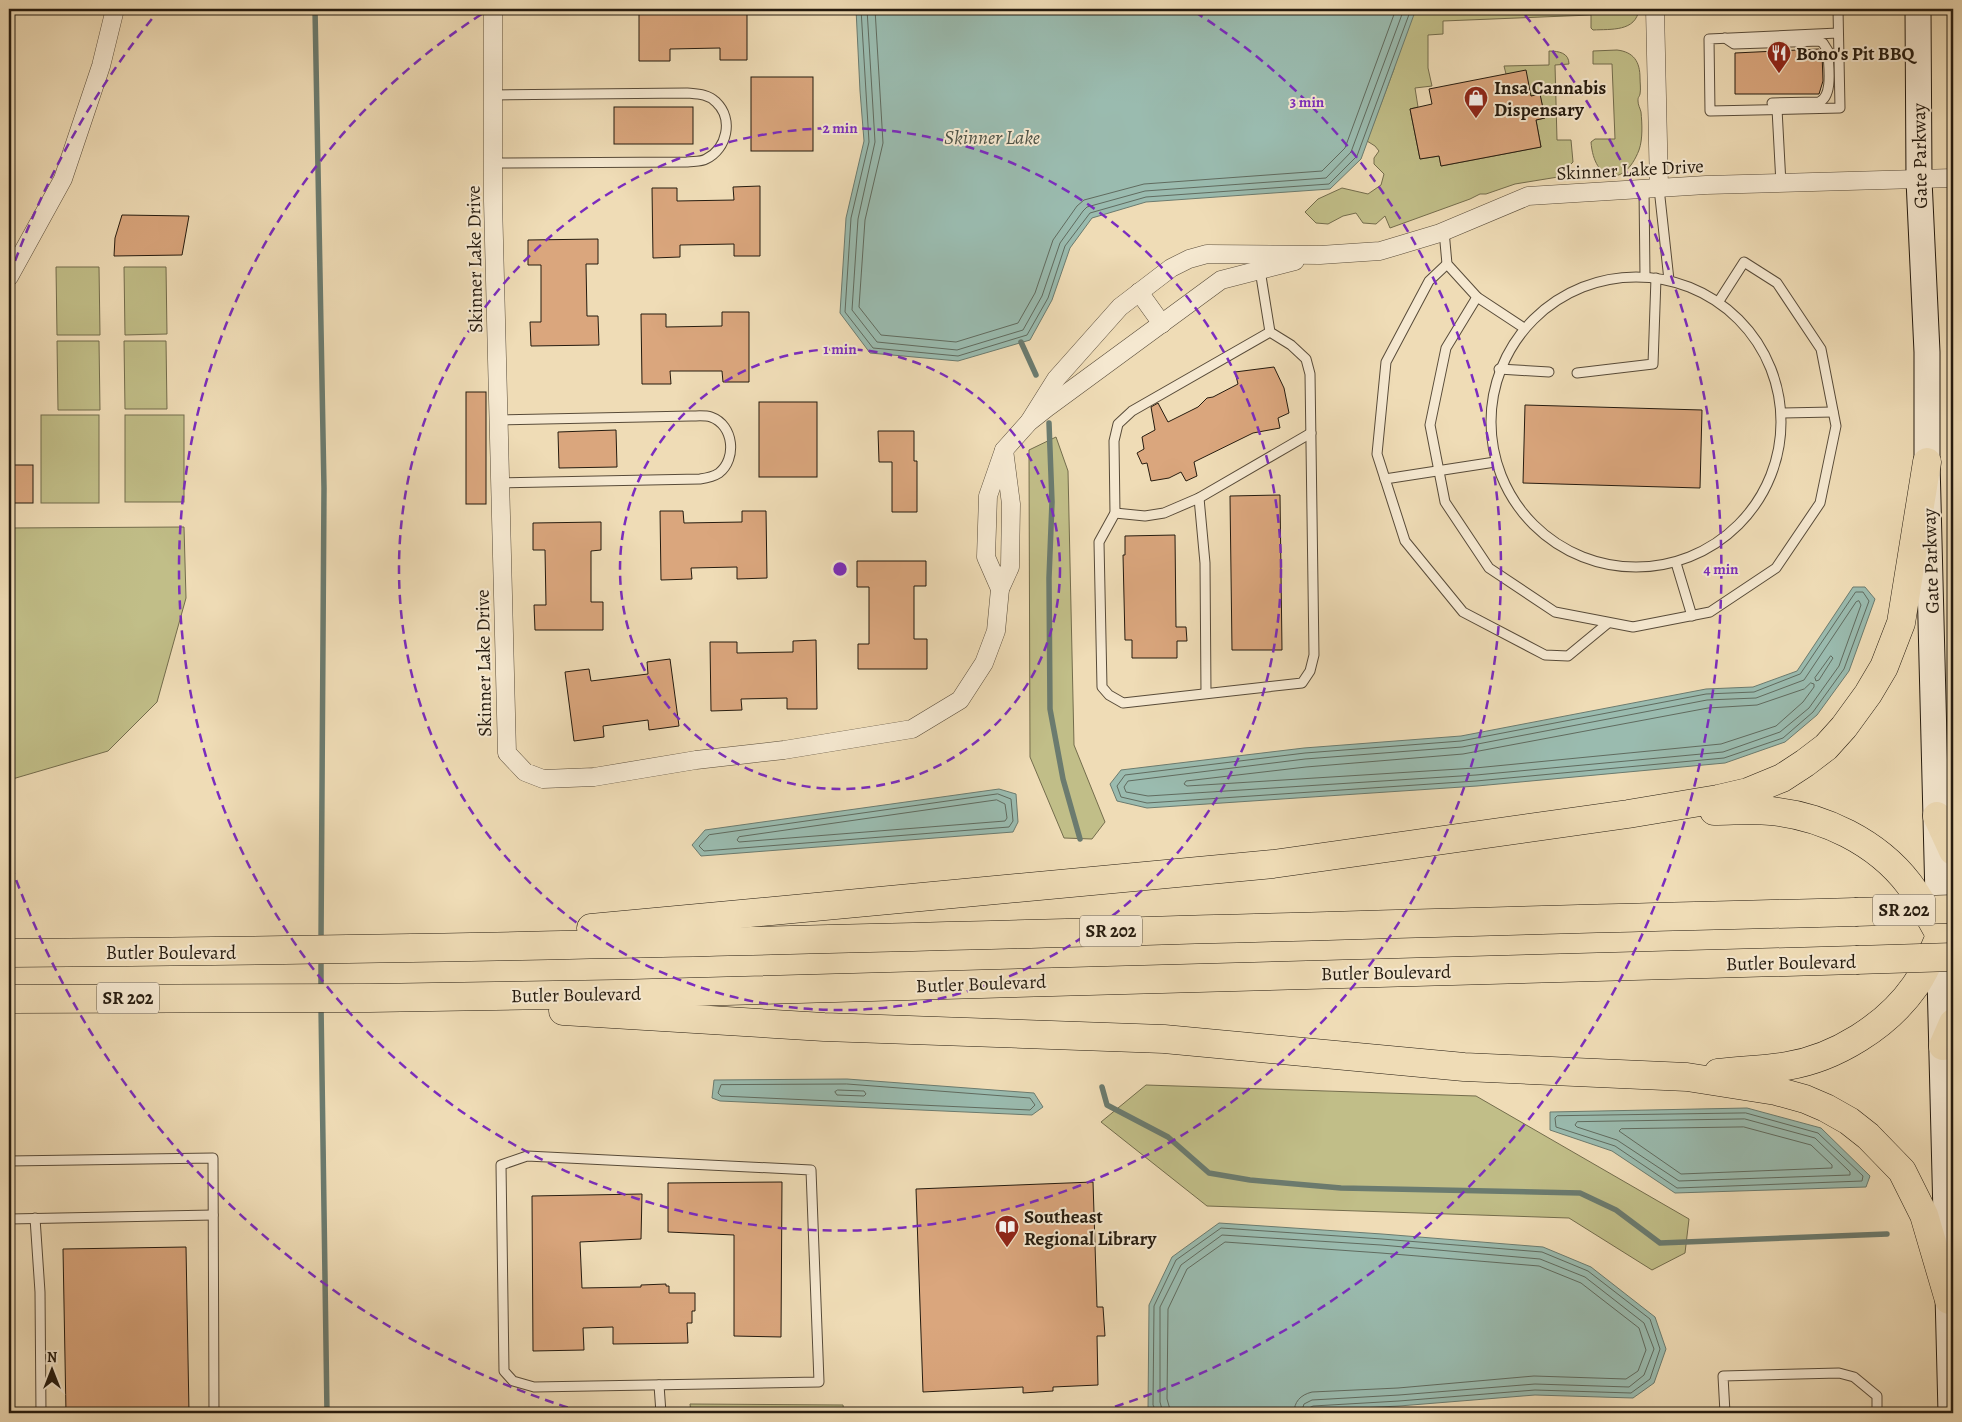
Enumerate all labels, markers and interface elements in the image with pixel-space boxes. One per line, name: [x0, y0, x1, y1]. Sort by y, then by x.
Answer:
restaurant icon: Bono's Pit BBQ: [1766, 40, 1792, 74]
place label: Bono's Pit BBQ: [1796, 41, 1918, 67]
place label: Insa Cannabis Dispensary: [1494, 75, 1606, 123]
shop icon: Insa Cannabis Dispensary: [1463, 85, 1489, 119]
text: 3 min: [1290, 92, 1325, 112]
street label: Gate Parkway: [1906, 102, 1934, 209]
text: 2 min: [822, 118, 858, 138]
water label: Skinner Lake: [944, 124, 1040, 151]
street label: Skinner Lake Drive: [1556, 153, 1704, 187]
street label: Skinner Lake Drive: [461, 185, 489, 333]
text: 1 min: [823, 339, 857, 359]
street label: Gate Parkway: [1916, 507, 1946, 614]
text: 4 min: [1703, 559, 1739, 579]
centre of rings: [831, 560, 849, 578]
street label: Skinner Lake Drive: [470, 589, 498, 737]
road number: SR 202: [1873, 894, 1935, 926]
road number: SR 202: [1080, 916, 1142, 946]
street label: Butler Boulevard: [106, 940, 237, 966]
street label: Butler Boulevard: [1726, 949, 1857, 977]
street label: Butler Boulevard: [1321, 959, 1452, 987]
street label: Butler Boulevard: [915, 969, 1047, 999]
street label: Butler Boulevard: [511, 981, 642, 1009]
road number: SR 202: [97, 982, 159, 1014]
place label: Southeast Regional Library: [1024, 1204, 1158, 1252]
library icon: Southeast Regional Library: [994, 1214, 1020, 1248]
north arrow: [28, 1344, 78, 1394]
text: N: [47, 1348, 57, 1367]

